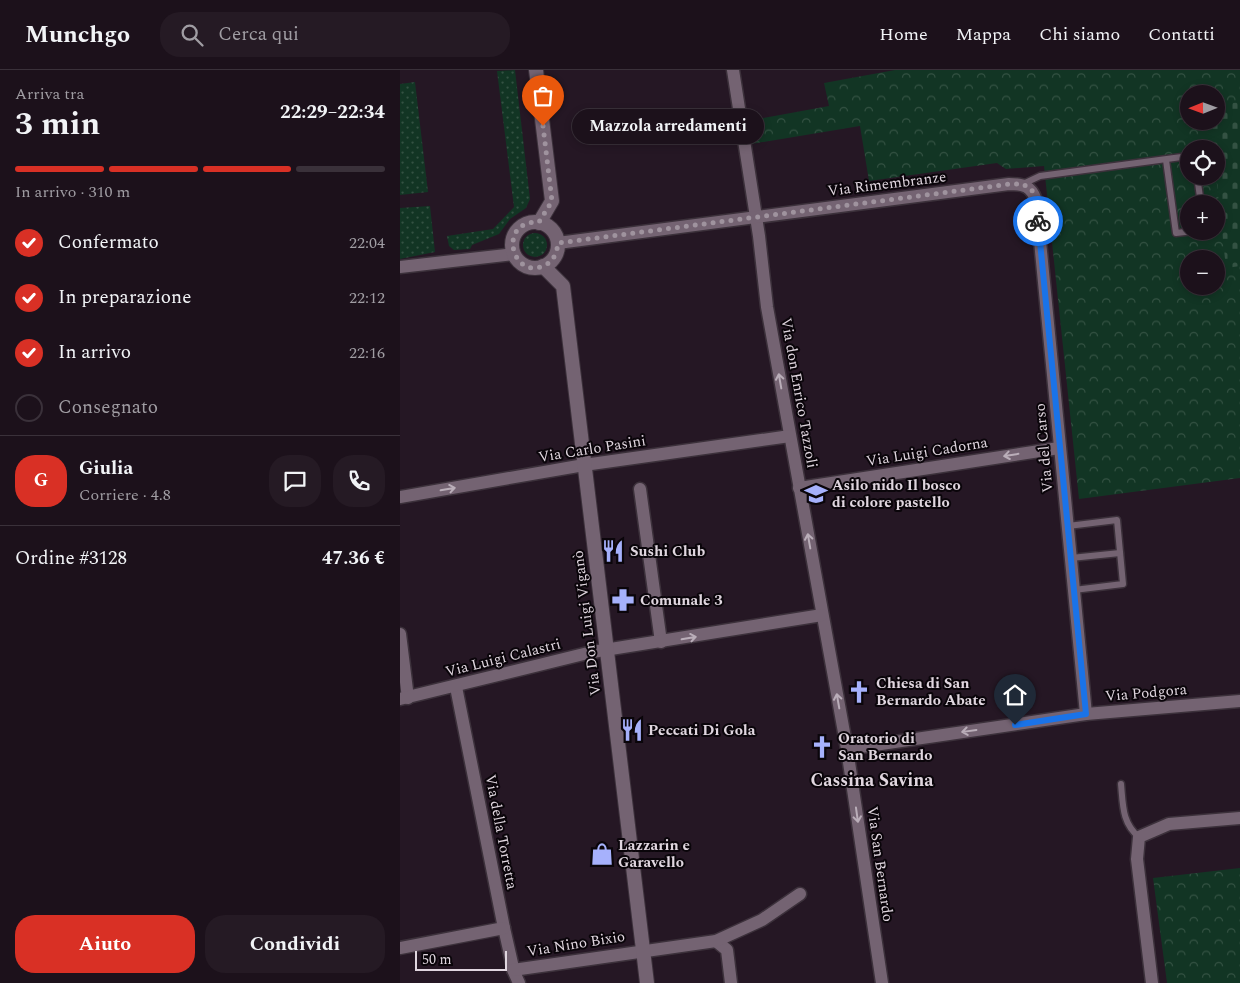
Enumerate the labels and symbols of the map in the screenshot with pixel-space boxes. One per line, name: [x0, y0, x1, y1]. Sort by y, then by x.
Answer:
pin: [522, 75, 564, 126]
north arrow: [1180, 85, 1225, 130]
callout: Mazzola arredamenti: [573, 108, 766, 144]
street label: Via Rimembranze: [826, 165, 948, 203]
courier: [1013, 196, 1063, 246]
street label: Via don Enrico Tazzoli: [774, 316, 824, 470]
one-way arrow: [775, 374, 785, 390]
street label: Via del Carso: [1029, 402, 1059, 494]
street label: Via Carlo Pasini: [537, 429, 647, 469]
street label: Via Luigi Cadorna: [865, 431, 990, 473]
one-way arrow: [1004, 451, 1020, 461]
place label: Asilo nido Il bosco di colore pastello: [832, 474, 961, 514]
school or university icon: Asilo nido Il bosco di colore pastello: [803, 481, 829, 507]
one-way arrow: [440, 483, 456, 493]
one-way arrow: [803, 534, 813, 550]
restaurant icon: Sushi Club: [600, 538, 626, 564]
place label: Sushi Club: [630, 540, 705, 563]
street label: Via Don Luigi Viganò: [567, 549, 607, 697]
pharmacy icon: Comunale 3: [610, 587, 636, 613]
place label: Comunale 3: [640, 589, 723, 612]
one-way arrow: [681, 632, 697, 642]
street label: Via Luigi Calastri: [443, 633, 563, 683]
place label: Chiesa di San Bernardo Abate: [876, 672, 986, 712]
pin: [994, 674, 1036, 725]
street label: Via Podgora: [1104, 678, 1189, 708]
church icon: Chiesa di San Bernardo Abate: [846, 679, 872, 705]
one-way arrow: [833, 694, 842, 710]
restaurant icon: Peccati Di Gola: [619, 717, 645, 743]
place label: Peccati Di Gola: [648, 719, 756, 742]
place label: Oratorio di San Bernardo: [838, 727, 932, 767]
one-way arrow: [961, 727, 977, 737]
church icon: Oratorio di San Bernardo: [809, 734, 835, 760]
district label: Cassina Savina: [810, 767, 934, 794]
street label: Via della Torretta: [479, 772, 524, 892]
street label: Via San Bernardo: [860, 805, 900, 923]
one-way arrow: [852, 806, 862, 822]
place label: Lazzarin e Garavello: [618, 834, 690, 874]
shop icon: Lazzarin e Garavello: [589, 841, 615, 867]
street label: Via Nino Bixio: [525, 925, 627, 963]
scale bar: [415, 948, 508, 971]

